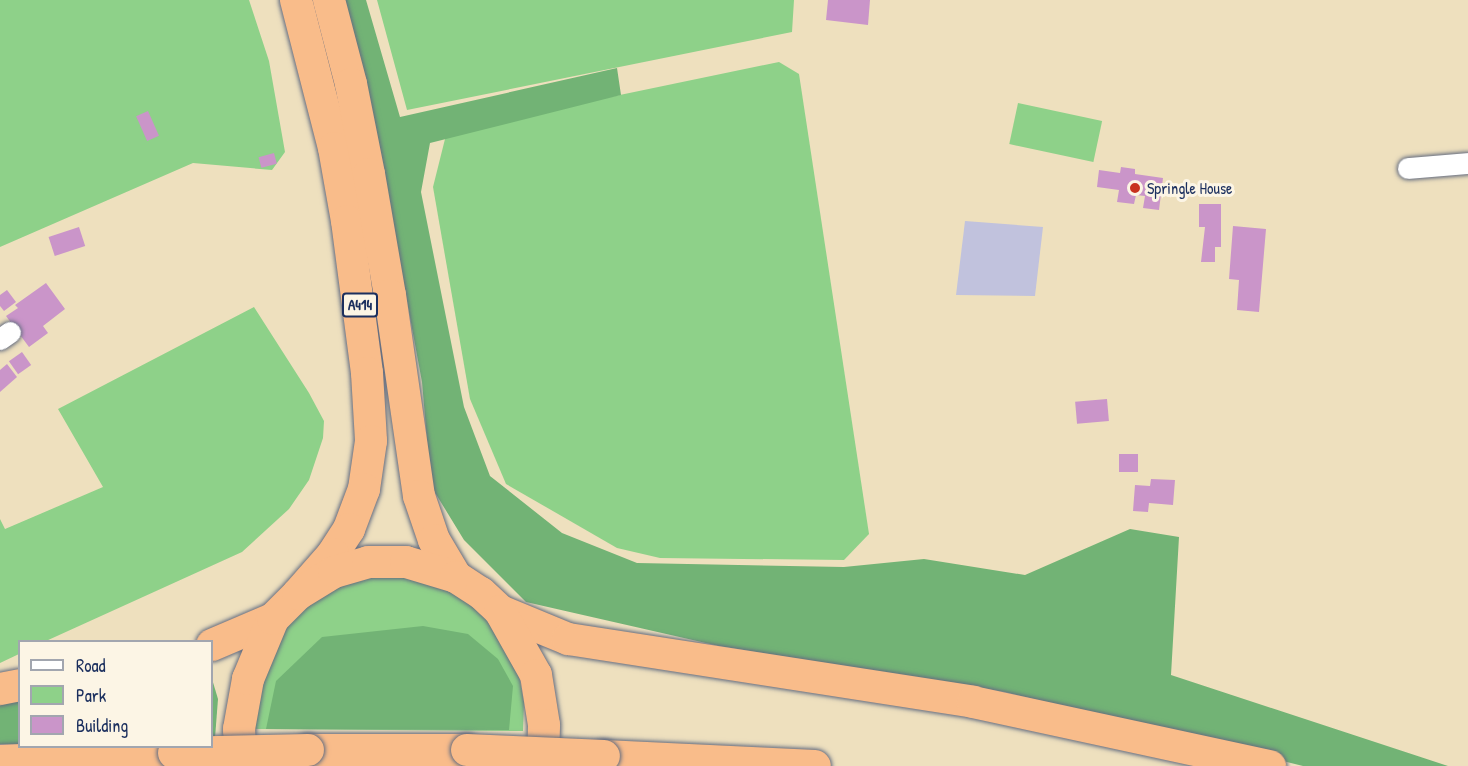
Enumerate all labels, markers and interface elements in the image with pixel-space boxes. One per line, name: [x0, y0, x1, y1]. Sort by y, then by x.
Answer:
place label: Springle House: [1147, 178, 1232, 198]
marker: Springle House: [1128, 181, 1142, 195]
road number: A414: [340, 293, 380, 317]
legend: [18, 640, 213, 748]
text: Road: [76, 653, 106, 678]
text: Park: [76, 683, 106, 708]
text: Building: [76, 713, 128, 738]

